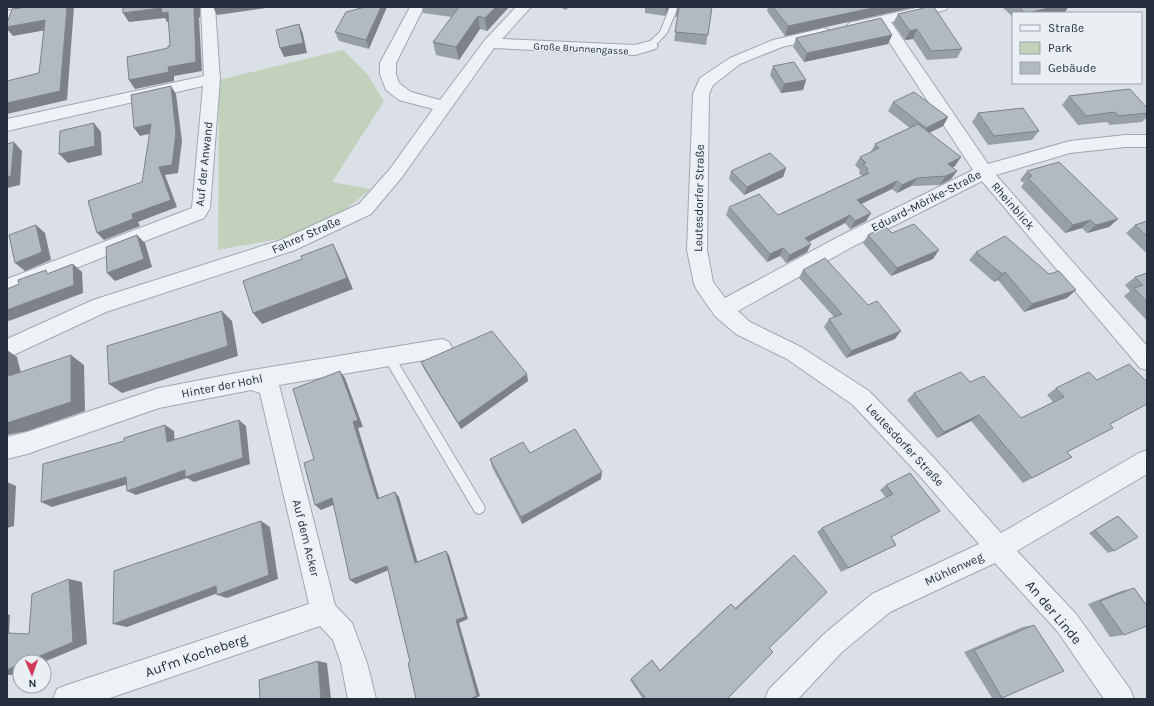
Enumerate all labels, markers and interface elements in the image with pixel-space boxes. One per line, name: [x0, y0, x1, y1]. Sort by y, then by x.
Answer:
legend: [1012, 12, 1142, 84]
text: Straße: [1048, 21, 1084, 35]
street label: Große Brunnengasse: [533, 41, 629, 57]
text: Park: [1048, 41, 1073, 55]
text: Gebäude: [1048, 61, 1096, 75]
street label: Auf der Anwand: [193, 121, 215, 207]
street label: Leutesdorfer Straße: [691, 144, 707, 252]
street label: Eduard-Mörike-Straße: [869, 167, 983, 235]
street label: Rheinblick: [989, 179, 1038, 233]
street label: Fahrer Straße: [269, 214, 343, 256]
street label: Hinter der Hohl: [180, 371, 264, 401]
street label: Leutesdorfer Straße: [863, 401, 947, 489]
street label: Auf dem Acker: [290, 498, 322, 579]
street label: Mühlenweg: [922, 549, 986, 589]
street label: An der Linde: [1022, 577, 1085, 648]
street label: Auf'm Kocheberg: [143, 630, 250, 681]
north arrow: [12, 654, 52, 694]
text: N: [28, 677, 37, 690]

